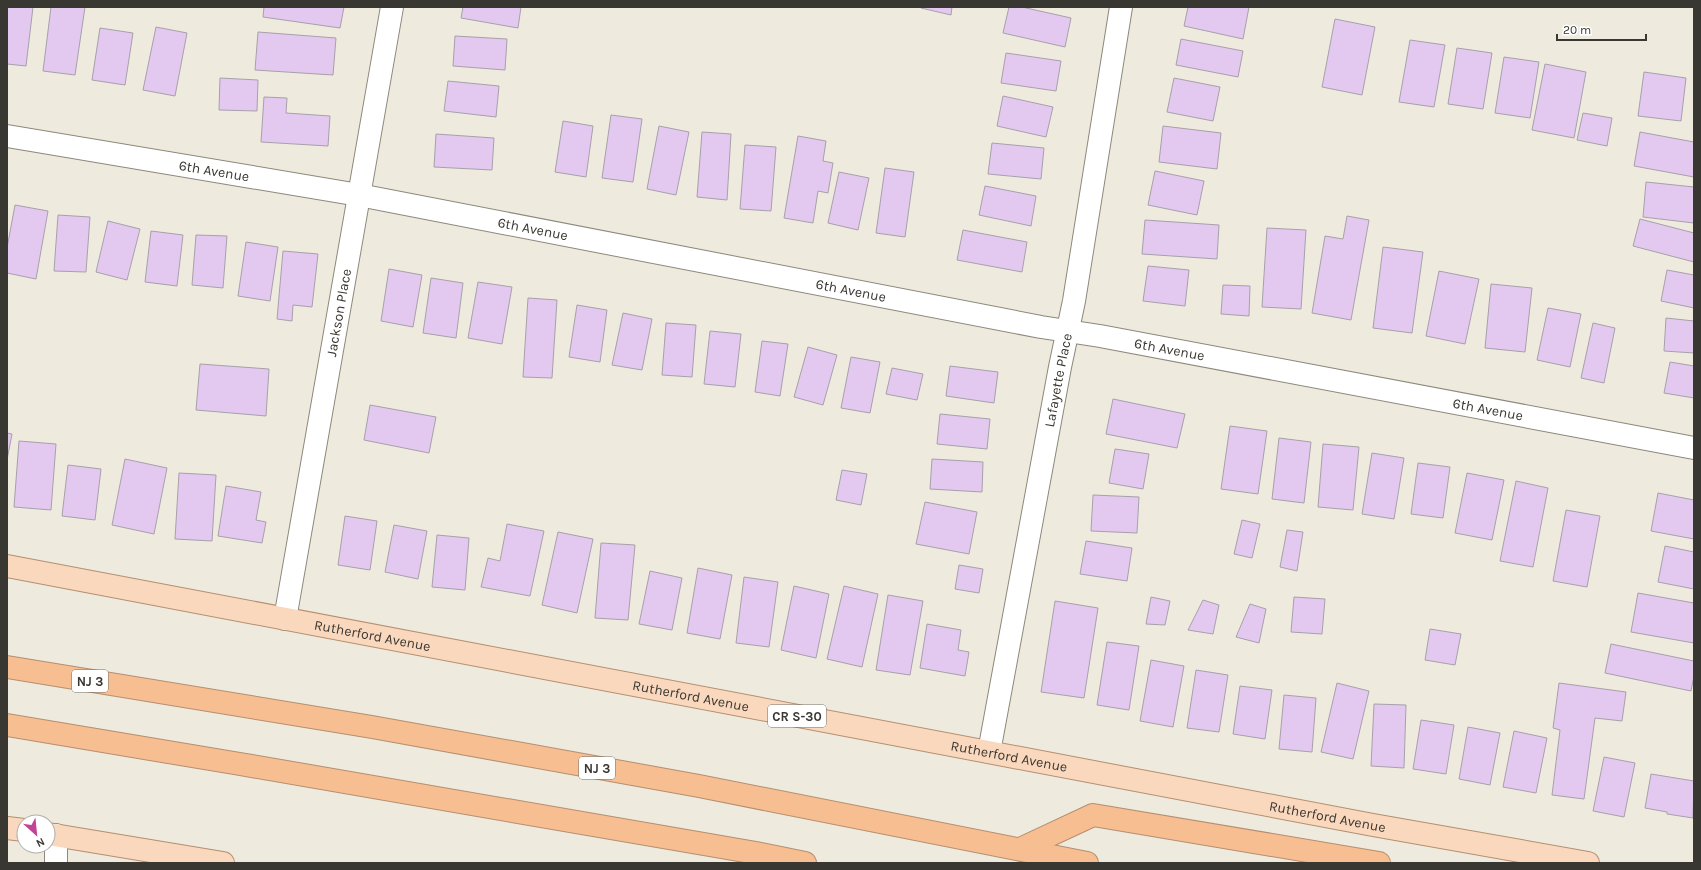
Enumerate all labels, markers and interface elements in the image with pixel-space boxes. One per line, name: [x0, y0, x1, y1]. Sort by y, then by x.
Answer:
scale bar: [1557, 16, 1646, 42]
text: 20 m: [1563, 23, 1591, 37]
street label: 6th Avenue: [178, 156, 251, 185]
street label: 6th Avenue: [496, 214, 569, 244]
street label: Jackson Place: [323, 267, 355, 358]
street label: 6th Avenue: [814, 275, 888, 305]
street label: Lafayette Place: [1041, 332, 1075, 429]
street label: 6th Avenue: [1133, 334, 1206, 364]
street label: 6th Avenue: [1451, 394, 1524, 424]
street label: Rutherford Avenue: [313, 616, 432, 655]
road number: NJ 3: [72, 670, 108, 692]
street label: Rutherford Avenue: [631, 676, 751, 715]
road number: CR S-30: [768, 705, 826, 727]
street label: Rutherford Avenue: [949, 737, 1069, 775]
road number: NJ 3: [579, 757, 615, 779]
street label: Rutherford Avenue: [1268, 797, 1387, 836]
north arrow: [16, 814, 56, 854]
text: N: [34, 835, 47, 850]

